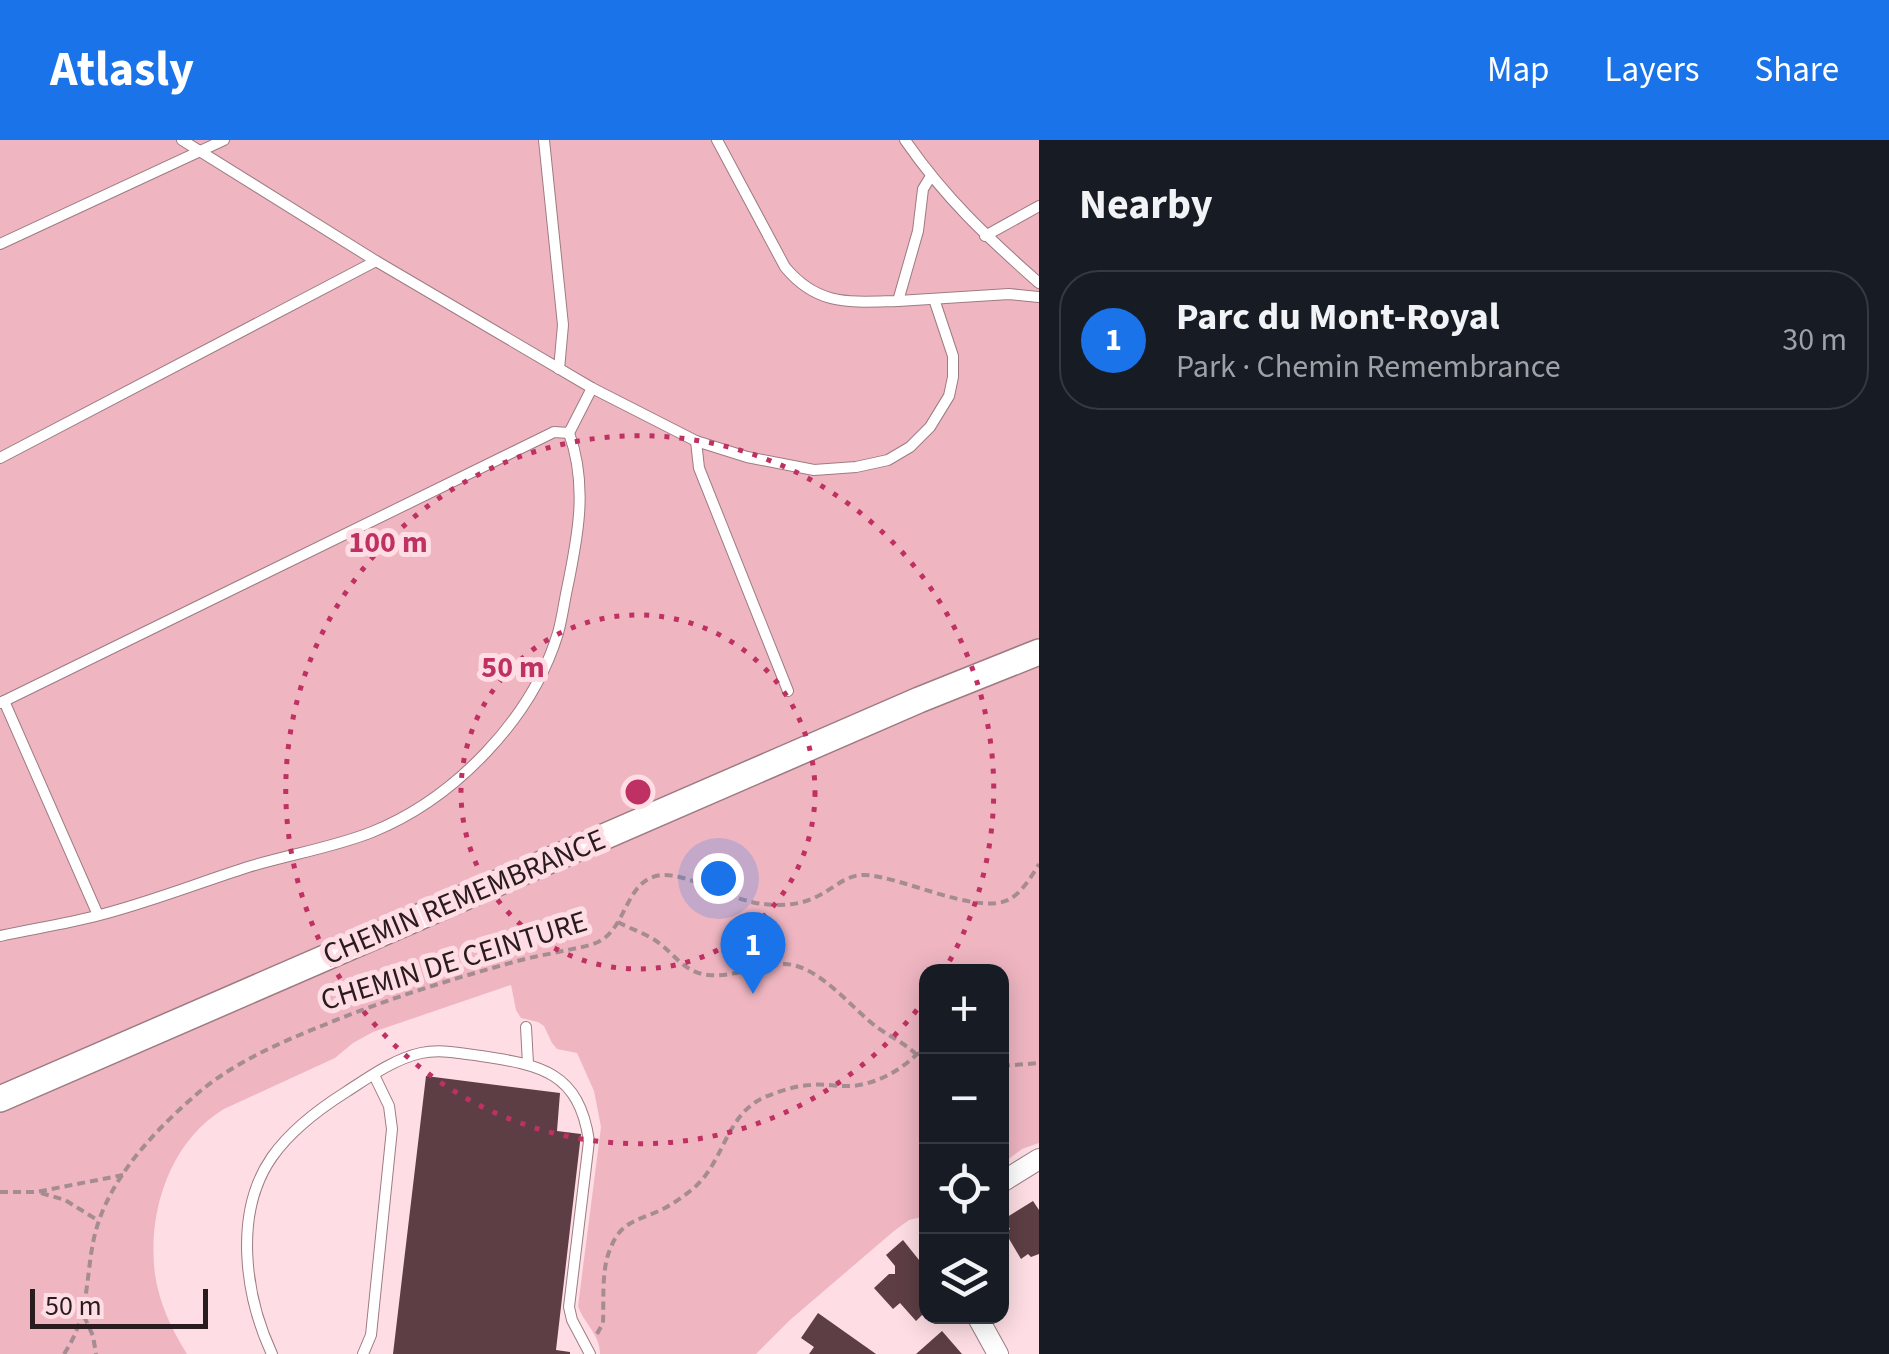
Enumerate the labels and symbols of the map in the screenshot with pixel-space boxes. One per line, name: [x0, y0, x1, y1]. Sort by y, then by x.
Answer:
text: 100 m: [348, 521, 428, 564]
text: 50 m: [481, 646, 545, 689]
centre of rings: [620, 774, 656, 810]
street label: CHEMIN REMEMBRANCE: [316, 818, 612, 976]
your location: [693, 853, 744, 904]
street label: CHEMIN DE CEINTURE: [316, 900, 592, 1022]
pin: 1: [720, 912, 786, 994]
scale bar: [30, 1284, 208, 1328]

